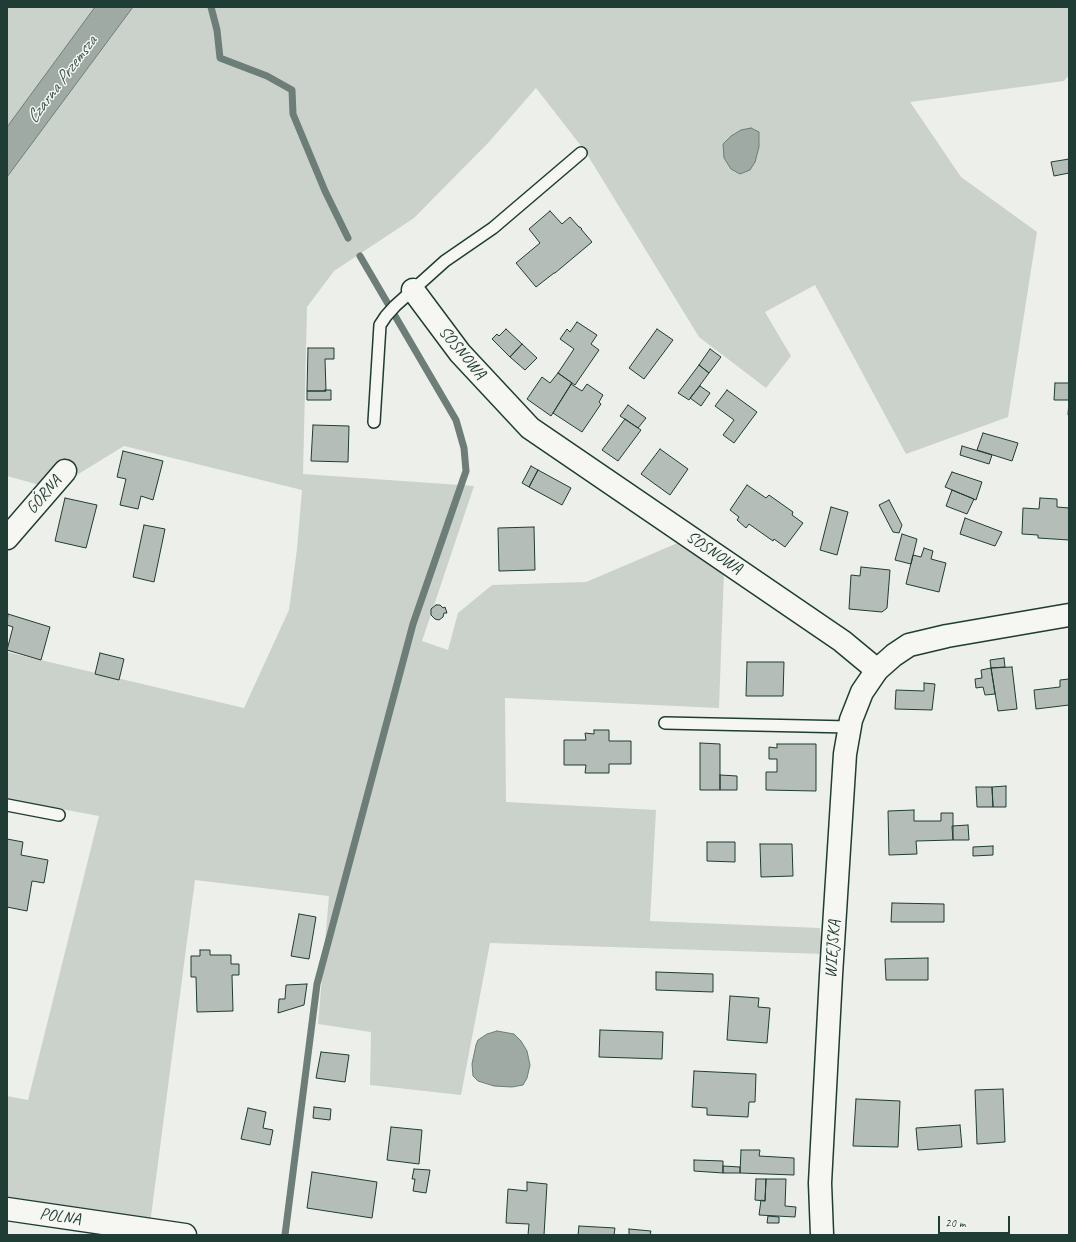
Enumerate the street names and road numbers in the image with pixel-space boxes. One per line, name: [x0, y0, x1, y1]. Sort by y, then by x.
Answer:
street label: SOSNOWA: [434, 322, 490, 384]
street label: GÓRNA: [22, 472, 66, 518]
street label: SOSNOWA: [682, 527, 746, 579]
street label: WIEJSKA: [821, 919, 845, 979]
street label: POLNA: [38, 1204, 82, 1230]

